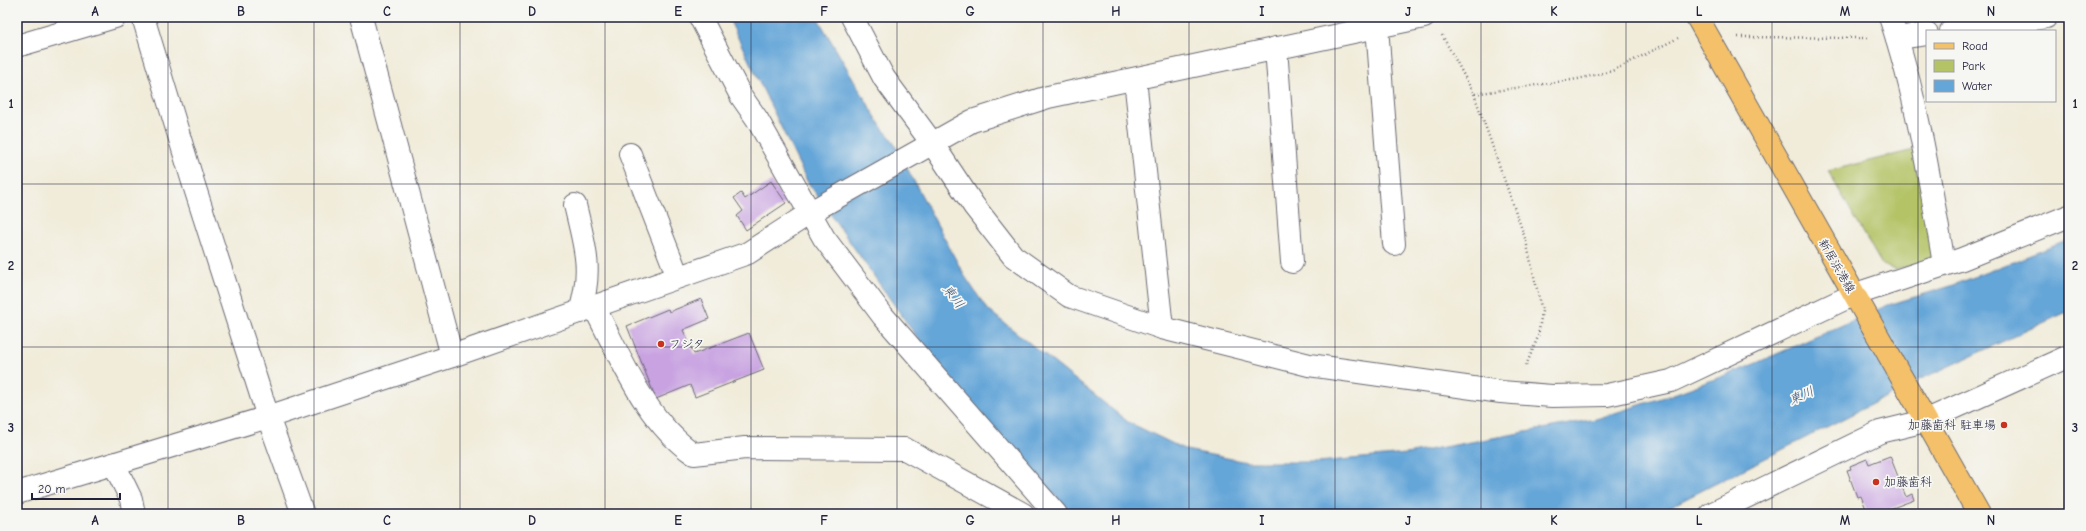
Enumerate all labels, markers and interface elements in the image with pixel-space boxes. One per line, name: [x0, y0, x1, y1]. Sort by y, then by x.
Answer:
text: A: [91, 4, 99, 19]
text: B: [237, 4, 245, 19]
text: C: [383, 4, 391, 19]
text: D: [528, 4, 536, 19]
text: E: [674, 4, 682, 19]
text: F: [820, 4, 828, 19]
text: G: [965, 4, 975, 19]
text: H: [1111, 4, 1121, 19]
text: I: [1259, 4, 1265, 19]
text: J: [1405, 4, 1411, 19]
text: K: [1550, 4, 1558, 19]
text: L: [1696, 4, 1703, 19]
text: M: [1840, 4, 1851, 19]
text: N: [1987, 4, 1995, 19]
legend: [1926, 30, 2056, 102]
text: Road: [1962, 39, 1988, 53]
text: Park: [1962, 59, 1985, 73]
text: Water: [1962, 79, 1992, 93]
text: 1: [8, 96, 14, 111]
text: 1: [2072, 96, 2078, 111]
street label: 新居浜港線: [1816, 237, 1858, 295]
text: 2: [8, 258, 14, 273]
text: 2: [2072, 258, 2078, 273]
water label: 東川: [940, 281, 968, 311]
place label: フジタ: [669, 337, 705, 351]
marker: フジタ: [656, 339, 666, 349]
water label: 東川: [1786, 383, 1816, 408]
place label: 加藤歯科 駐車場: [1908, 418, 1996, 432]
text: 3: [8, 420, 14, 435]
marker: 加藤歯科 駐車場: [1999, 420, 2009, 430]
text: 3: [2072, 420, 2078, 435]
scale bar: [32, 475, 120, 501]
place label: 加藤歯科: [1884, 475, 1932, 489]
marker: 加藤歯科: [1871, 477, 1881, 487]
text: 20 m: [38, 482, 66, 496]
text: A: [91, 513, 99, 528]
text: B: [237, 513, 245, 528]
text: C: [383, 513, 391, 528]
text: D: [528, 513, 536, 528]
text: E: [674, 513, 682, 528]
text: F: [820, 513, 828, 528]
text: G: [965, 513, 975, 528]
text: H: [1111, 513, 1121, 528]
text: I: [1259, 513, 1265, 528]
text: J: [1405, 513, 1411, 528]
text: K: [1550, 513, 1558, 528]
text: L: [1696, 513, 1703, 528]
text: M: [1840, 513, 1851, 528]
text: N: [1987, 513, 1995, 528]

